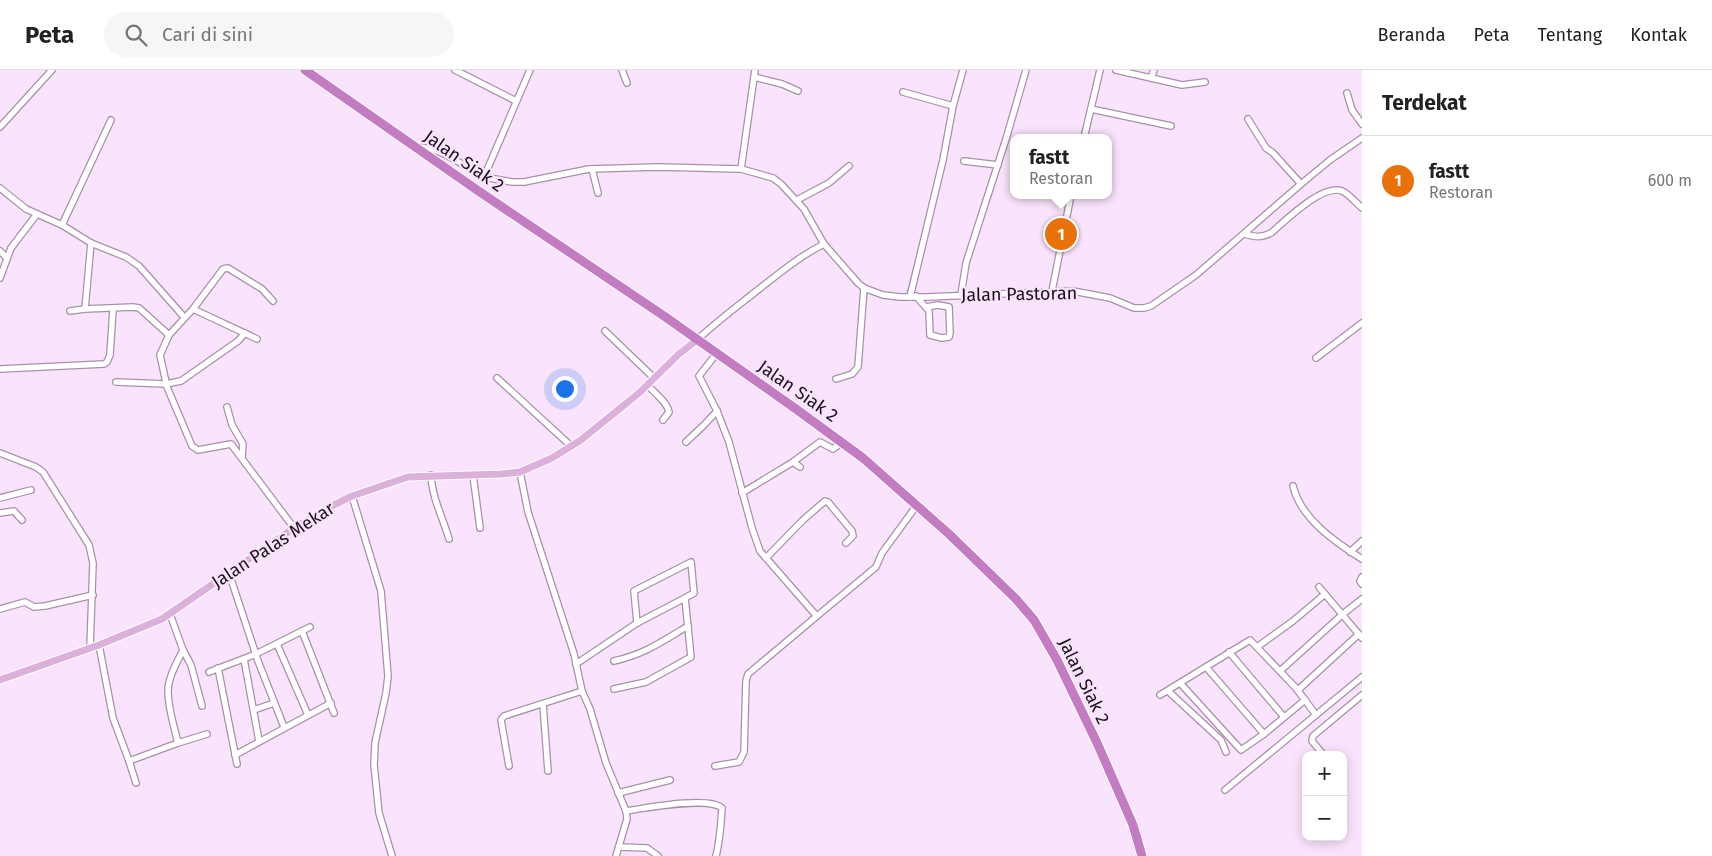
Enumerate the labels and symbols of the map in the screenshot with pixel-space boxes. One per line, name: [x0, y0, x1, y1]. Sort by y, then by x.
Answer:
street label: Jalan Siak 2: [420, 125, 508, 197]
pin: 1: [1045, 215, 1077, 253]
street label: Jalan Pastoran: [961, 282, 1077, 306]
street label: Jalan Siak 2: [754, 355, 842, 427]
your location: [552, 376, 578, 402]
street label: Jalan Palas Mekar: [207, 497, 339, 593]
street label: Jalan Siak 2: [1054, 634, 1114, 728]

